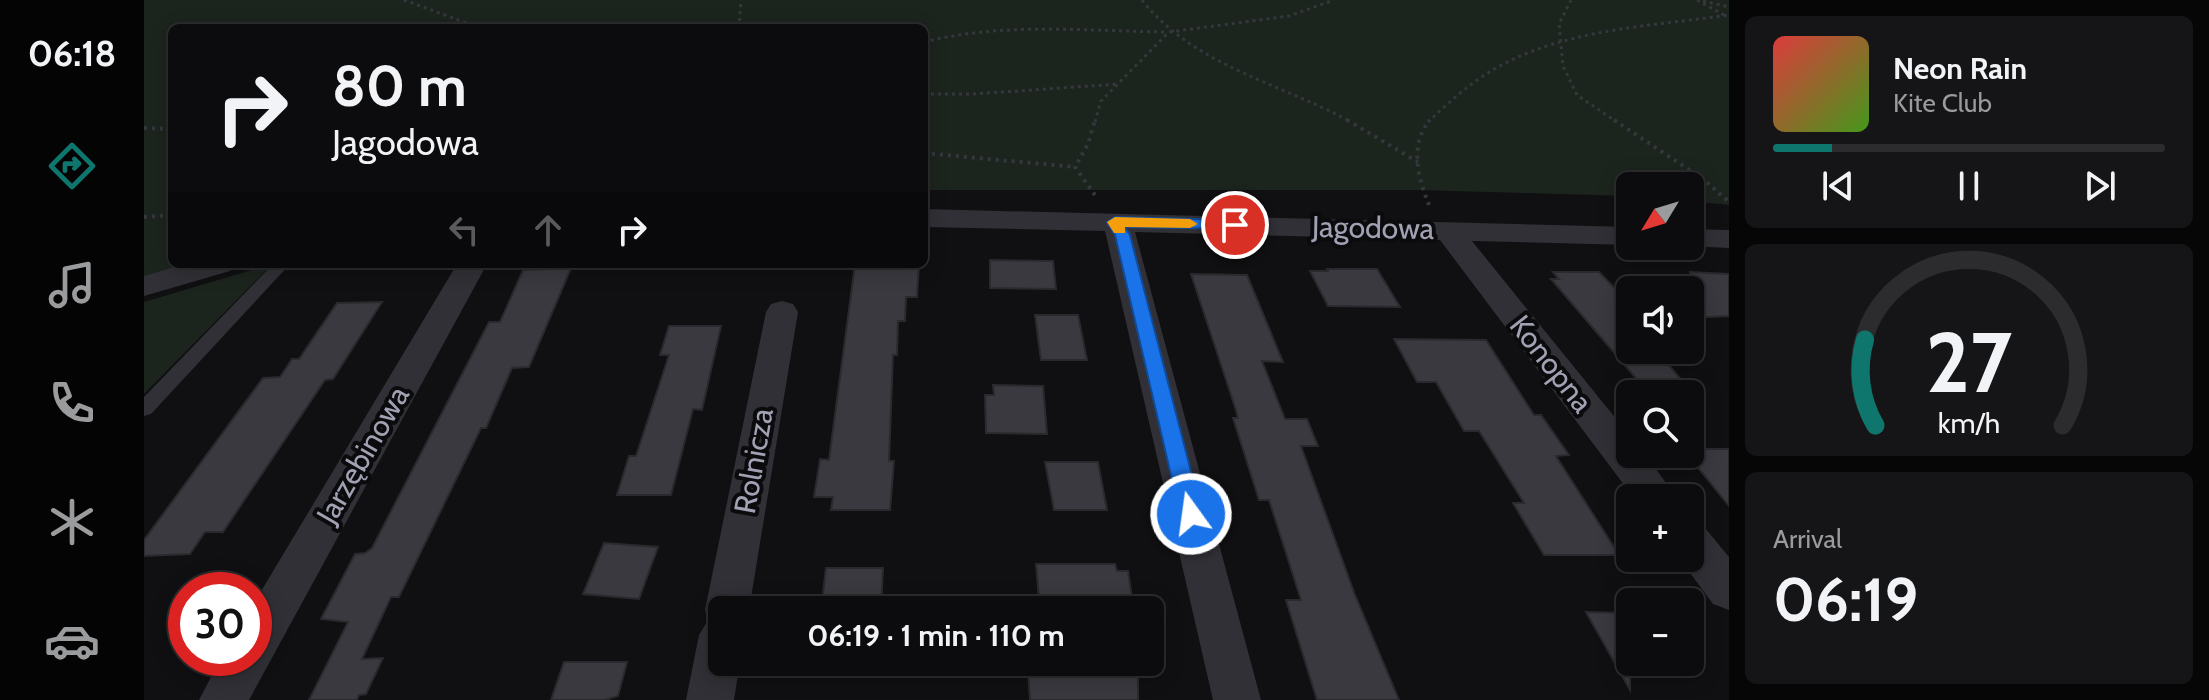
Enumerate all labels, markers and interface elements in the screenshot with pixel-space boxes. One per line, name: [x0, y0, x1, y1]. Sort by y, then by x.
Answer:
text: 06:18: [28, 31, 116, 75]
text: Neon Rain: [1893, 50, 2027, 87]
text: 80 m: [332, 52, 467, 120]
icon: right: [200, 56, 304, 160]
text: Kite Club: [1893, 87, 1992, 119]
text: Jagodowa: [332, 120, 479, 164]
icon: directions: [44, 138, 100, 194]
icon: previous: [1816, 164, 1860, 208]
icon: pause: [1947, 164, 1991, 208]
icon: next: [2078, 164, 2122, 208]
north arrow: [1616, 172, 1704, 260]
map controls: [1616, 172, 1704, 676]
pin: [1201, 191, 1269, 259]
icon: arrive: [1213, 203, 1257, 247]
icon: left: [442, 208, 486, 252]
icon: ahead: [526, 208, 570, 252]
icon: right: [610, 208, 654, 252]
street label: Jagodowa: [1311, 208, 1435, 247]
icon: music: [44, 257, 100, 313]
button: sound: [1616, 276, 1704, 364]
street label: Konopna: [1502, 308, 1601, 420]
text: 27: [1926, 312, 2012, 413]
icon: phone: [44, 375, 100, 431]
street label: Jarzębinowa: [308, 379, 417, 531]
button: search: [1616, 380, 1704, 468]
street label: Rolnicza: [726, 405, 781, 517]
text: km/h: [1938, 405, 2000, 440]
position arrow: [1149, 472, 1233, 556]
button: +: [1616, 484, 1704, 572]
icon: climate: [44, 494, 100, 550]
text: Arrival: [1773, 523, 1842, 555]
text: 06:19: [1773, 563, 1918, 636]
speed limit sign: 30: [168, 572, 272, 676]
button: −: [1616, 588, 1704, 676]
icon: car: [44, 613, 100, 669]
text: 06:19 · 1 min · 110 m: [807, 617, 1065, 654]

